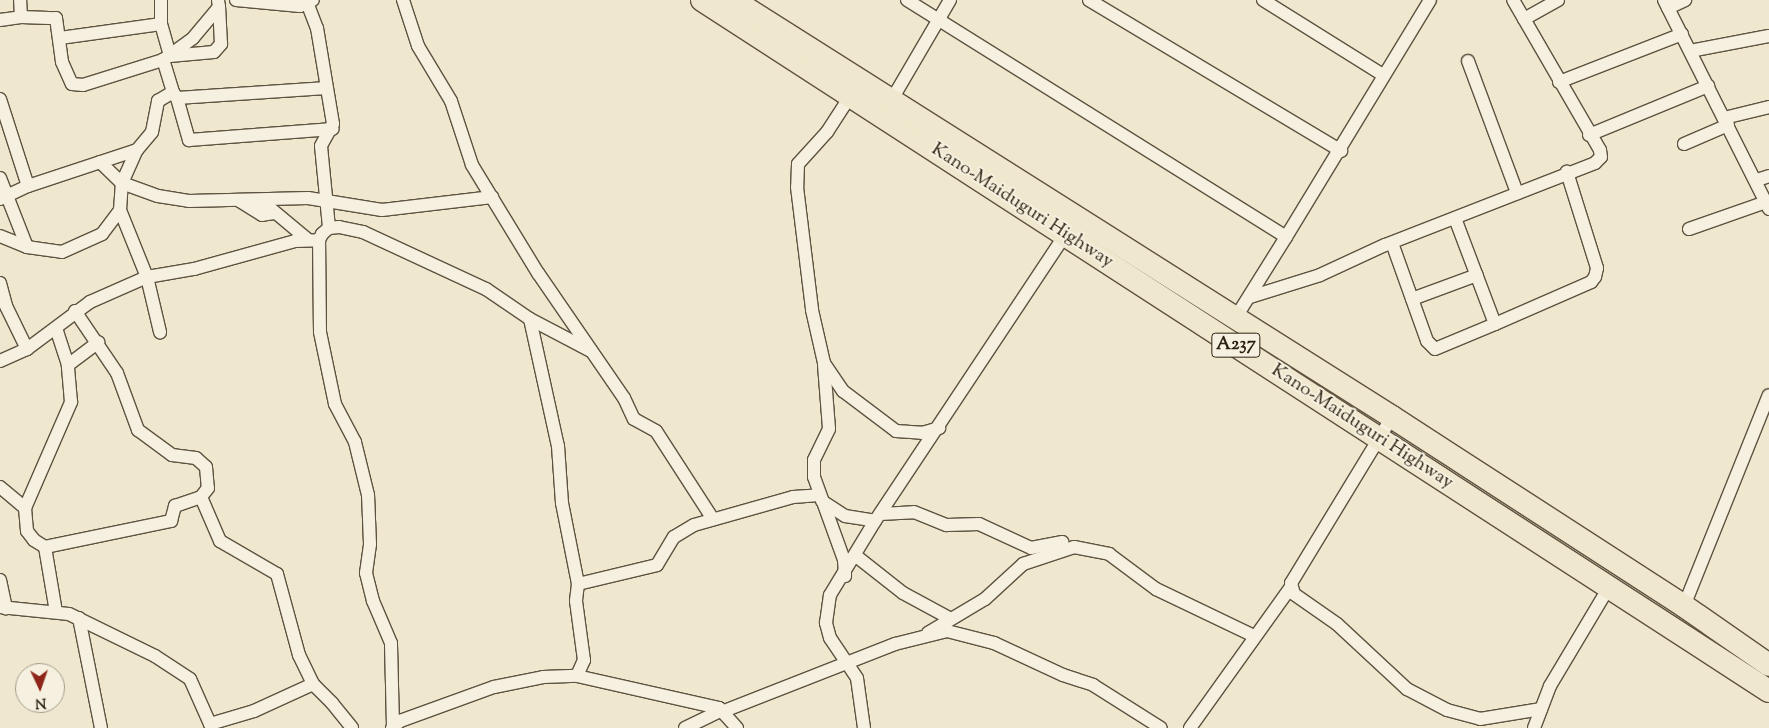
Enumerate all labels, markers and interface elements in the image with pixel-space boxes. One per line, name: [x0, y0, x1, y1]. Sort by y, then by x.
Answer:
street label: Kano-Maiduguri Highway: [927, 139, 1117, 273]
road number: A237: [1211, 330, 1261, 360]
street label: Kano-Maiduguri Highway: [1267, 360, 1457, 494]
north arrow: [15, 663, 65, 713]
text: N: [35, 692, 47, 712]

